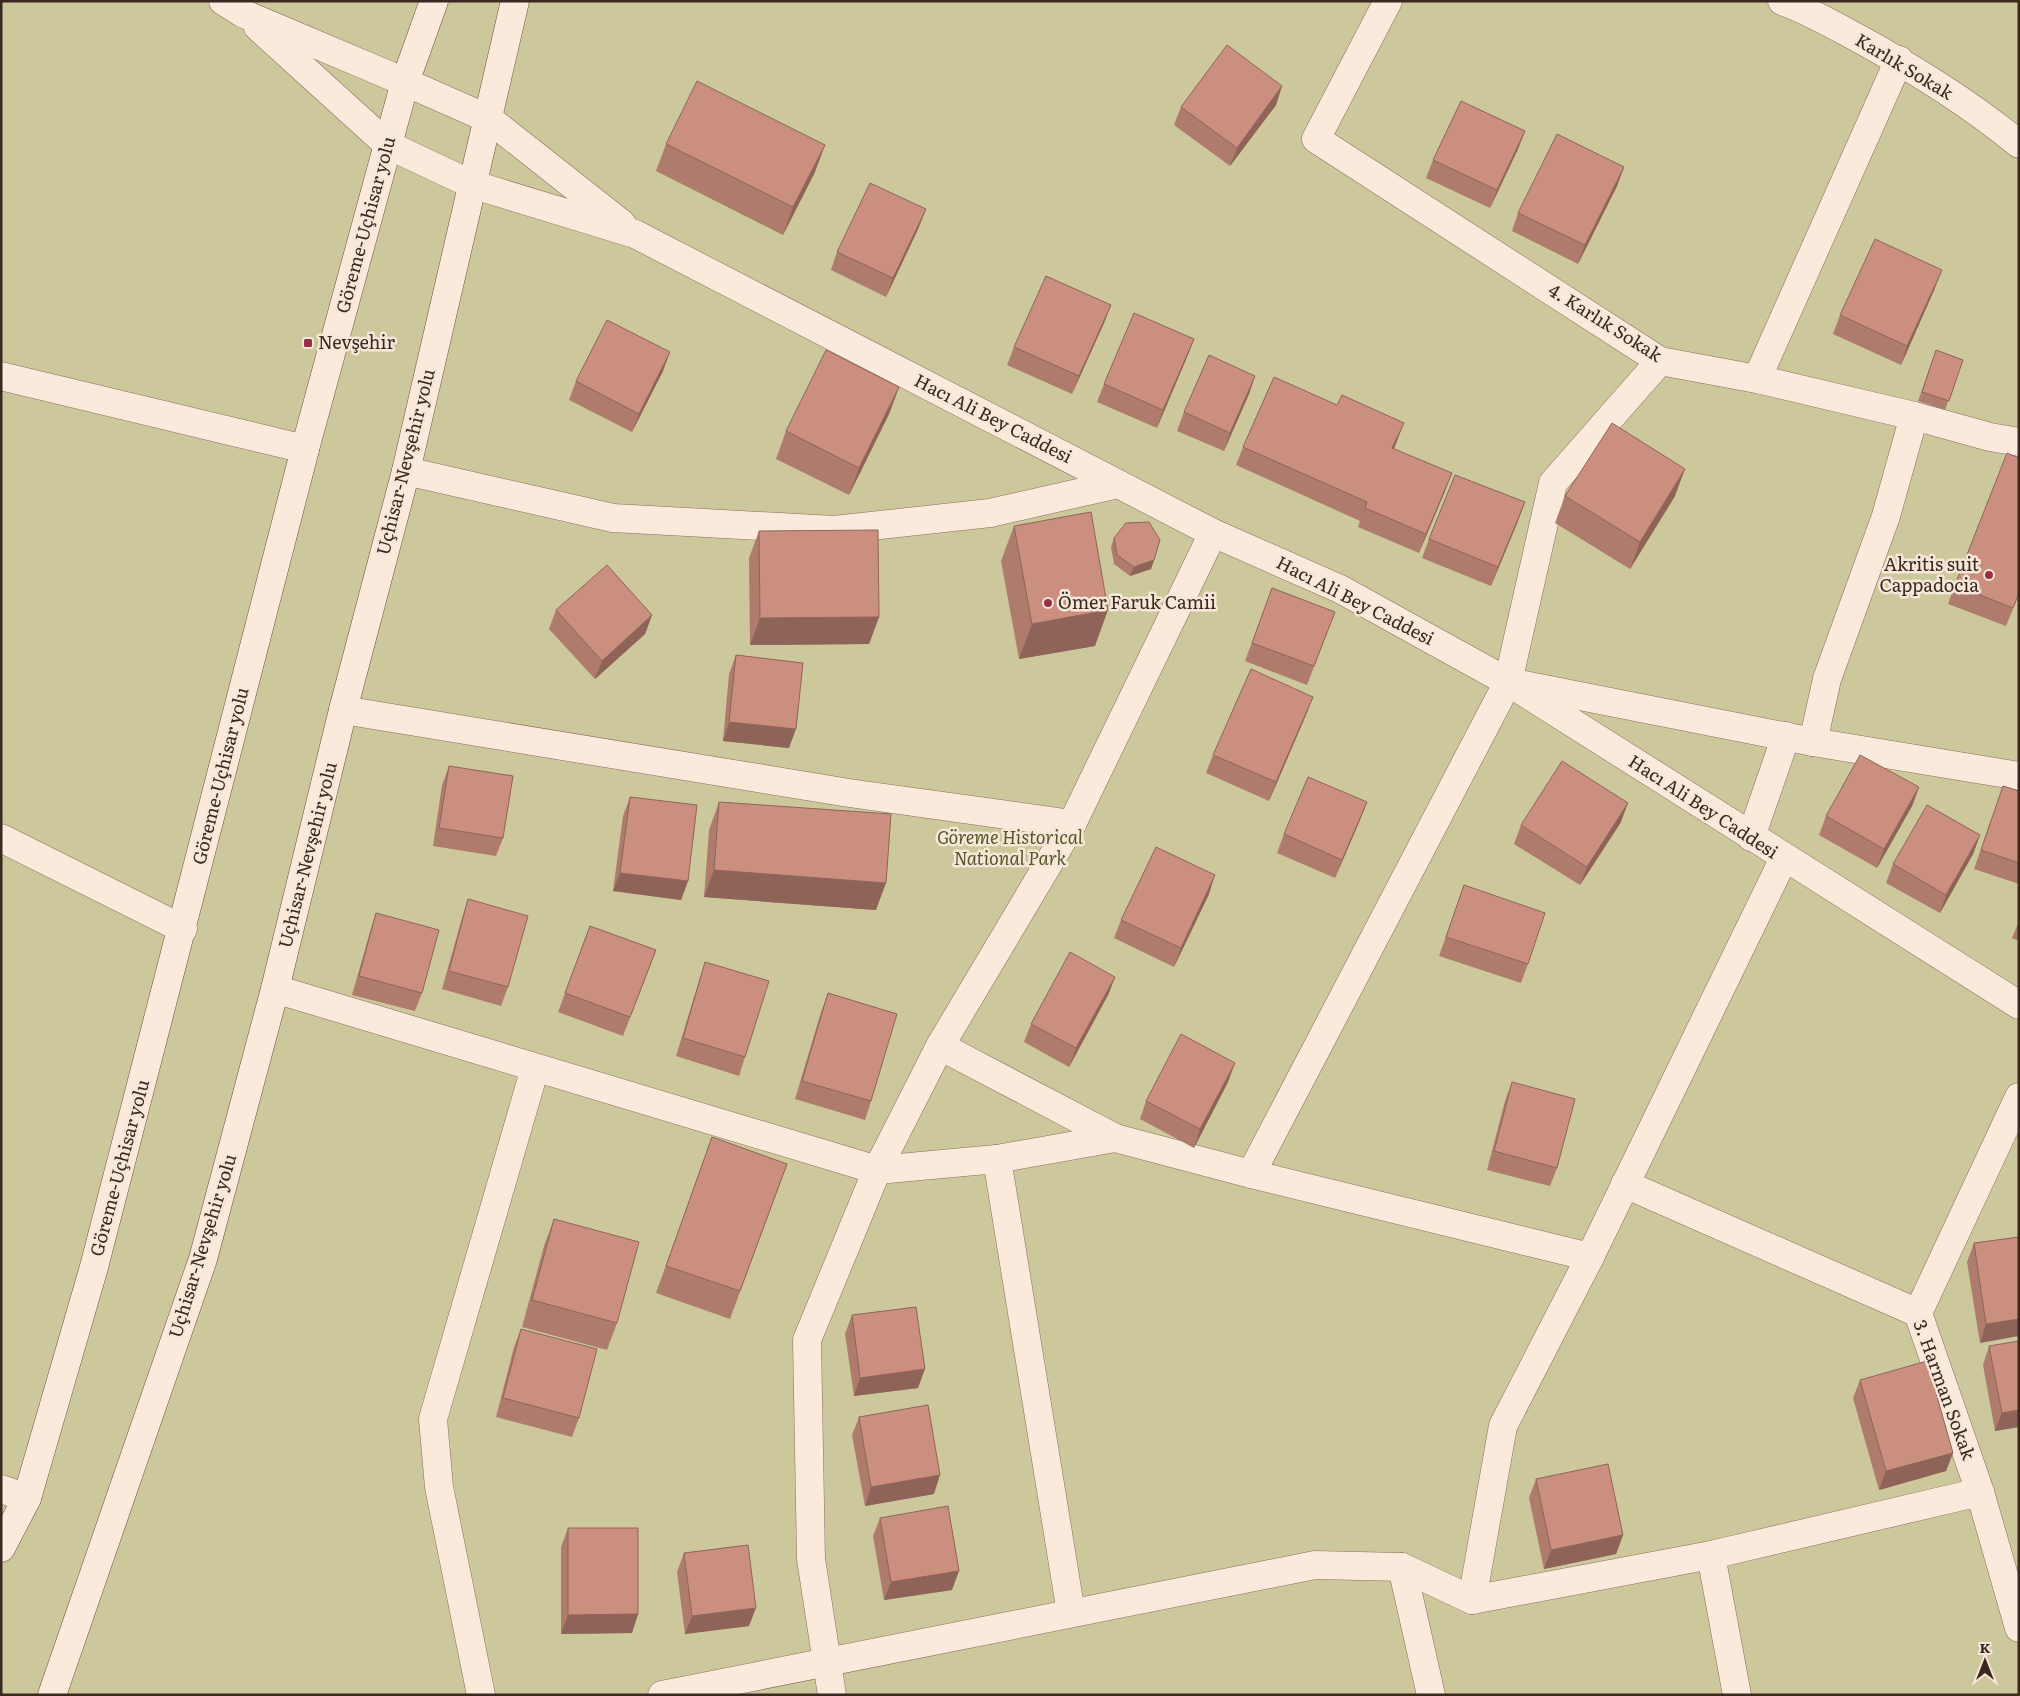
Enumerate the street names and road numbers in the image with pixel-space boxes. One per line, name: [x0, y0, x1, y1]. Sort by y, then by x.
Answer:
street label: Karlık Sokak: [1851, 26, 1960, 106]
street label: Göreme-Uçhisar yolu: [328, 133, 401, 316]
street label: 4. Karlık Sokak: [1544, 276, 1669, 368]
street label: Uçhisar-Nevşehir yolu: [368, 366, 441, 558]
street label: Hacı Ali Bey Caddesi: [910, 366, 1077, 469]
street label: Hacı Ali Bey Caddesi: [1272, 548, 1439, 651]
street label: Göreme-Uçhisar yolu: [184, 684, 255, 867]
street label: Hacı Ali Bey Caddesi: [1624, 747, 1784, 864]
street label: Uçhisar-Nevşehir yolu: [270, 759, 343, 951]
street label: Göreme-Uçhisar yolu: [82, 1076, 155, 1259]
street label: Uçhisar-Nevşehir yolu: [161, 1150, 242, 1341]
street label: 3. Harman Sokak: [1907, 1315, 1984, 1464]

